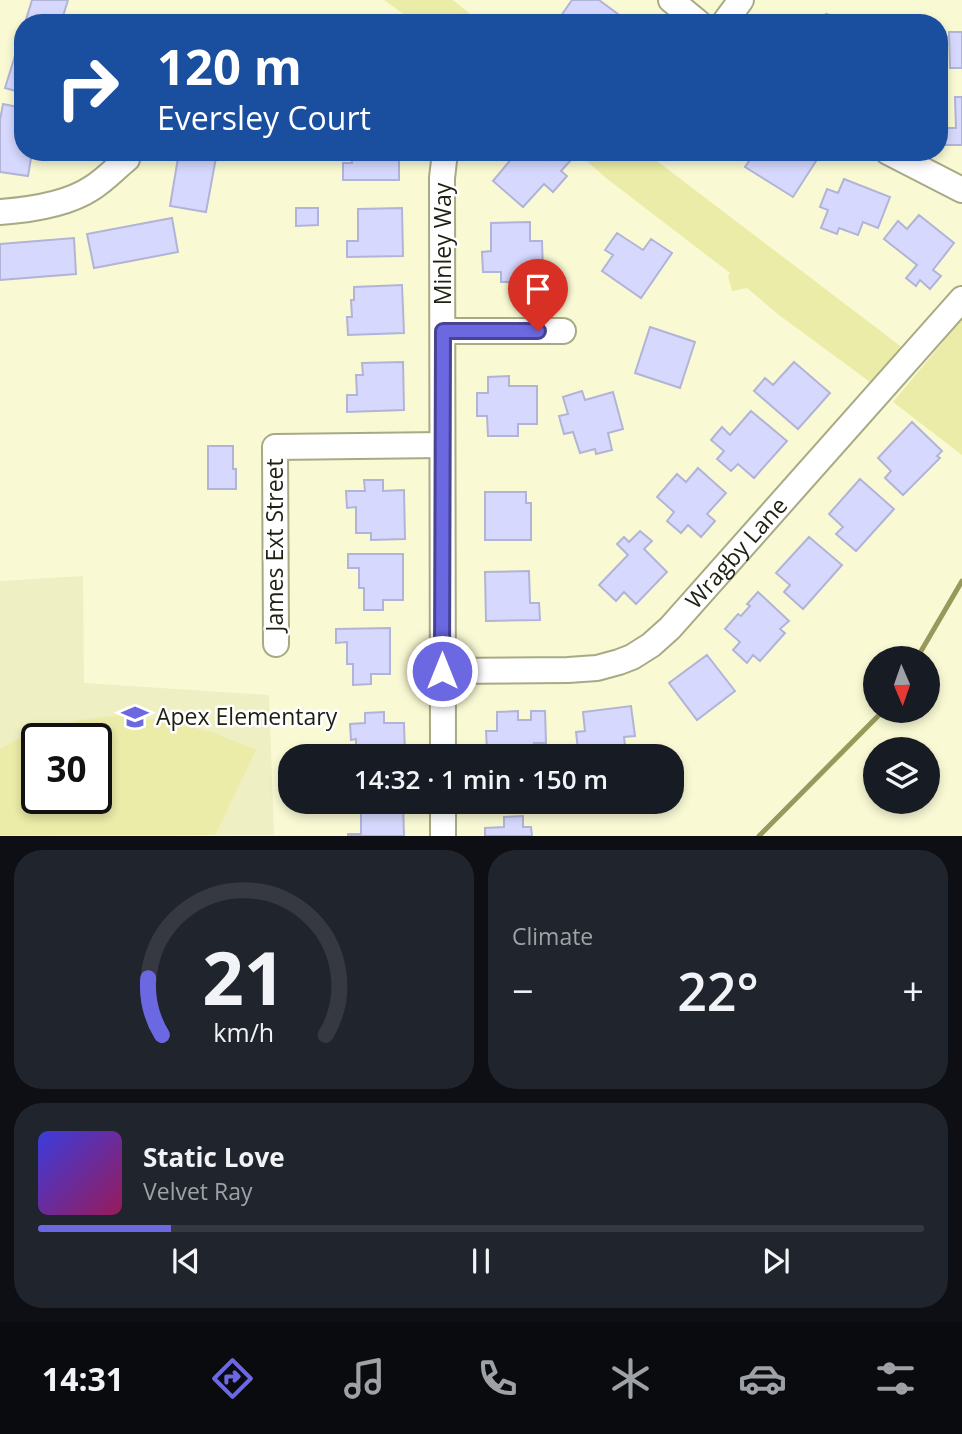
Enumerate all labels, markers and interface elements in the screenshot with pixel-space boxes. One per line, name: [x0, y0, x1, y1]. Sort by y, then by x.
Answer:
text: 120 m: [157, 33, 302, 99]
icon: right: [42, 42, 133, 133]
text: Eversley Court: [157, 96, 371, 139]
street label: Minley Way: [426, 182, 458, 305]
pin: [508, 259, 568, 331]
icon: arrive: [519, 270, 557, 308]
street label: James Ext Street: [258, 458, 290, 634]
street label: Wragby Lane: [678, 490, 794, 615]
position arrow: [405, 634, 479, 708]
north arrow: [863, 646, 940, 723]
map controls: [863, 646, 940, 814]
place label: Apex Elementary: [156, 700, 338, 732]
school or university icon: Apex Elementary: [120, 702, 150, 732]
speed limit sign: 30: [21, 723, 112, 814]
button: layers: [863, 737, 940, 814]
text: 14:32 · 1 min · 150 m: [354, 761, 608, 797]
text: Climate: [512, 920, 593, 952]
text: 21: [202, 928, 286, 1027]
text: 22°: [677, 955, 759, 1026]
text: −: [512, 964, 534, 1016]
text: +: [902, 964, 924, 1016]
text: km/h: [214, 1015, 274, 1049]
text: Static Love: [143, 1139, 285, 1175]
text: Velvet Ray: [143, 1175, 253, 1207]
icon: previous: [167, 1242, 205, 1280]
icon: pause: [462, 1242, 500, 1280]
icon: next: [757, 1242, 795, 1280]
icon: directions: [208, 1354, 257, 1403]
icon: music: [340, 1354, 389, 1403]
icon: phone: [473, 1354, 522, 1403]
icon: climate: [606, 1354, 655, 1403]
icon: car: [738, 1354, 787, 1403]
icon: filters: [871, 1354, 920, 1403]
text: 14:31: [42, 1357, 124, 1400]

